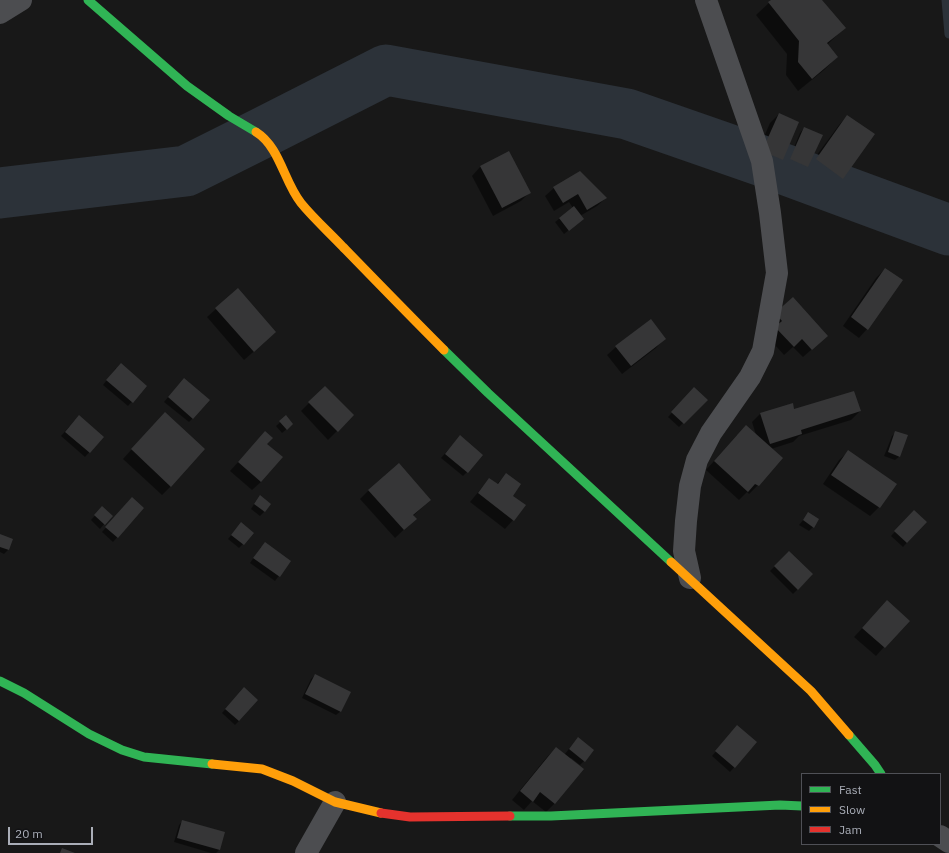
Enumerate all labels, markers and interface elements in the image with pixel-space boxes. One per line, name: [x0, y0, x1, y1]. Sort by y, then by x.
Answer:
legend: [801, 773, 941, 845]
text: Fast: [839, 782, 862, 797]
text: Slow: [839, 802, 865, 817]
scale bar: [10, 819, 95, 845]
text: Jam: [839, 822, 862, 837]
text: 20 m: [15, 826, 43, 841]

